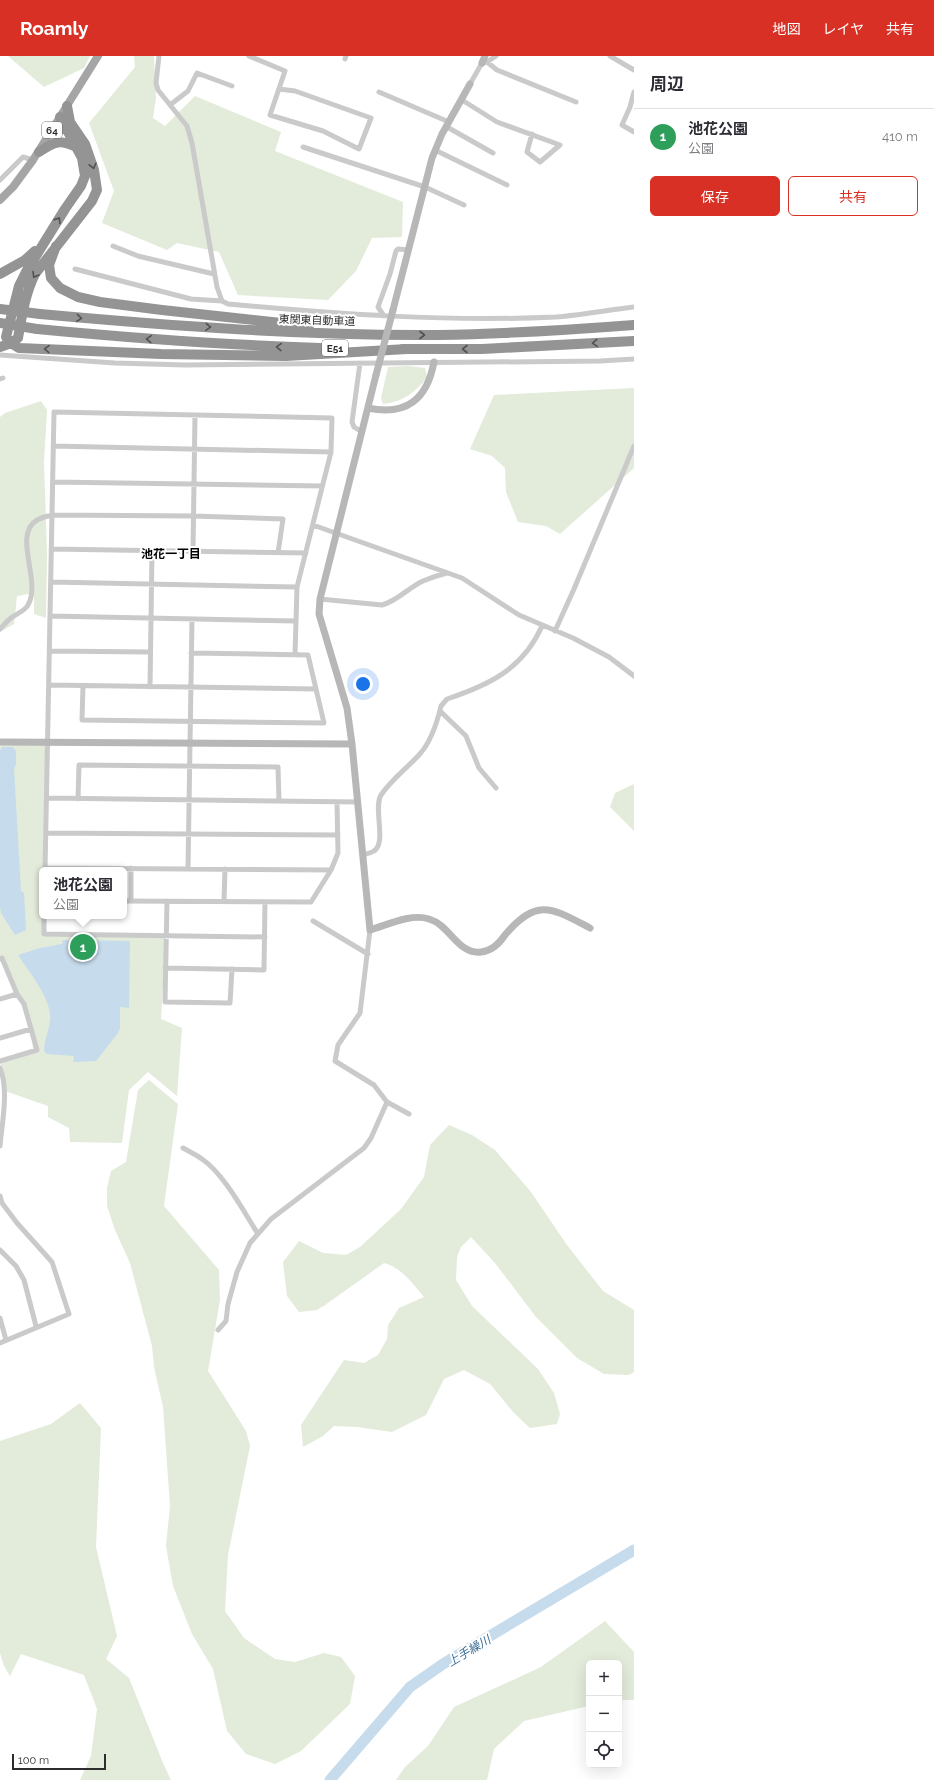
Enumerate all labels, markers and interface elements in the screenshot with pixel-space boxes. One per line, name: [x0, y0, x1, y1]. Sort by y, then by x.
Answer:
text: Roamly: [20, 17, 88, 39]
text: 地図: [772, 21, 800, 37]
text: レイヤ: [822, 21, 864, 37]
text: 共有: [886, 21, 914, 37]
text: 周辺: [650, 74, 684, 94]
text: 池花公園: [688, 120, 748, 138]
road number: 64: [42, 122, 62, 138]
text: 1: [660, 129, 666, 144]
text: 410 m: [882, 129, 918, 144]
text: 公園: [688, 141, 714, 156]
one-way arrow: [88, 162, 97, 169]
button: 保存: [650, 176, 780, 216]
button: 共有: [788, 176, 918, 216]
one-way arrow: [53, 217, 61, 224]
one-way arrow: [32, 271, 39, 278]
one-way arrow: [76, 313, 82, 322]
street label: 東関東自動車道: [278, 313, 356, 328]
one-way arrow: [205, 323, 211, 332]
one-way arrow: [419, 331, 425, 339]
one-way arrow: [146, 335, 152, 343]
one-way arrow: [592, 339, 598, 348]
road number: E51: [322, 340, 348, 356]
one-way arrow: [276, 342, 282, 351]
one-way arrow: [44, 345, 50, 354]
one-way arrow: [462, 345, 468, 353]
district label: 池花一丁目: [141, 547, 201, 561]
your location: [353, 674, 373, 694]
popup: [39, 867, 127, 919]
text: 池花公園: [53, 876, 113, 894]
text: 公園: [53, 897, 79, 912]
pin: 1: [70, 932, 96, 962]
water label: 上手繰川: [445, 1632, 495, 1669]
map controls: [586, 1660, 622, 1768]
button: +: [586, 1660, 622, 1696]
button: −: [586, 1696, 622, 1732]
button: locate: [586, 1732, 622, 1768]
scale bar: [12, 1752, 106, 1771]
text: 100 m: [18, 1754, 49, 1767]

